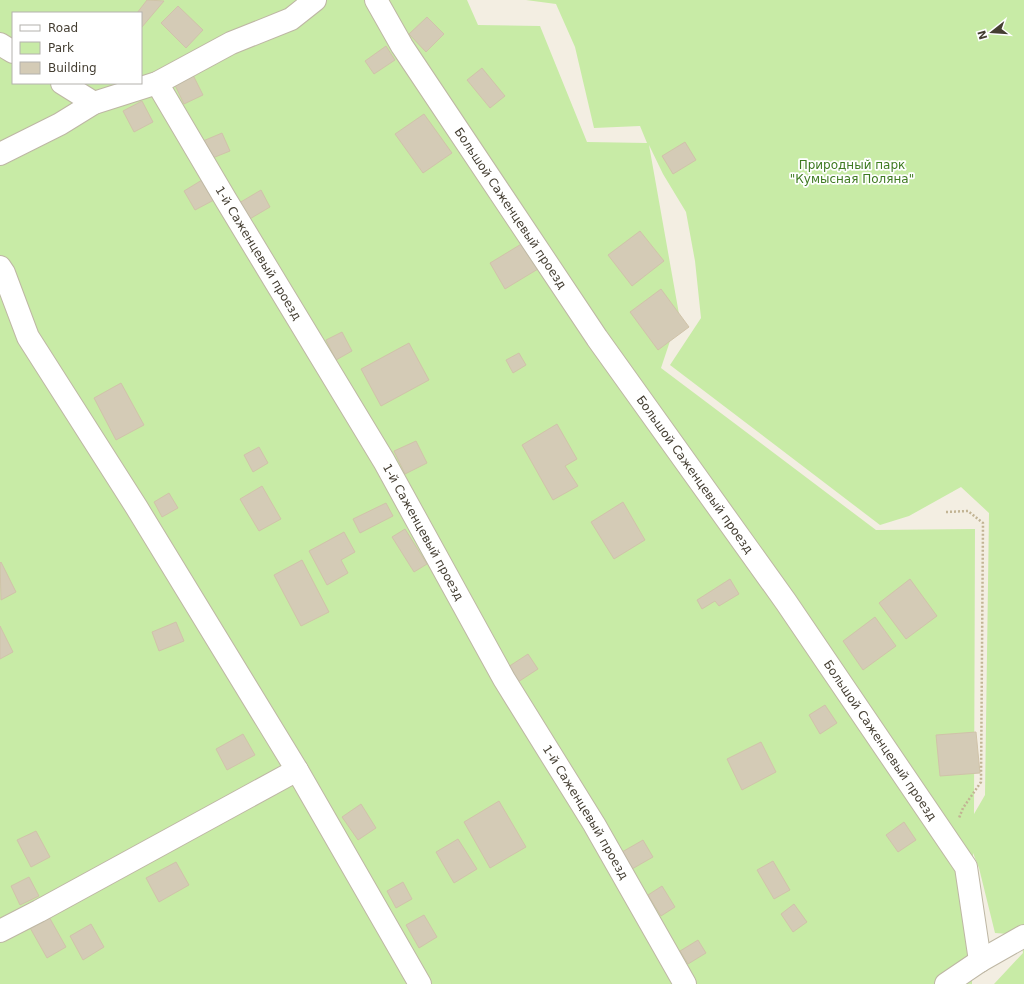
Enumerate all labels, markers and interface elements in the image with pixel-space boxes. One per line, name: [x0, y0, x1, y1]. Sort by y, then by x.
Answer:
legend: [12, 12, 142, 84]
north arrow: [972, 12, 1012, 52]
text: Road: [48, 21, 78, 35]
text: N: [975, 28, 990, 41]
text: Park: [48, 41, 74, 55]
text: Building: [48, 61, 97, 75]
street label: Большой Саженцевый проезд: [452, 125, 569, 292]
park label: Природный парк "Кумысная Поляна": [790, 158, 914, 186]
street label: 1-й Саженцевый проезд: [212, 184, 304, 323]
street label: Большой Саженцевый проезд: [634, 393, 756, 556]
street label: 1-й Саженцевый проезд: [380, 461, 466, 603]
street label: Большой Саженцевый проезд: [821, 658, 939, 823]
street label: 1-й Саженцевый проезд: [540, 743, 631, 882]

